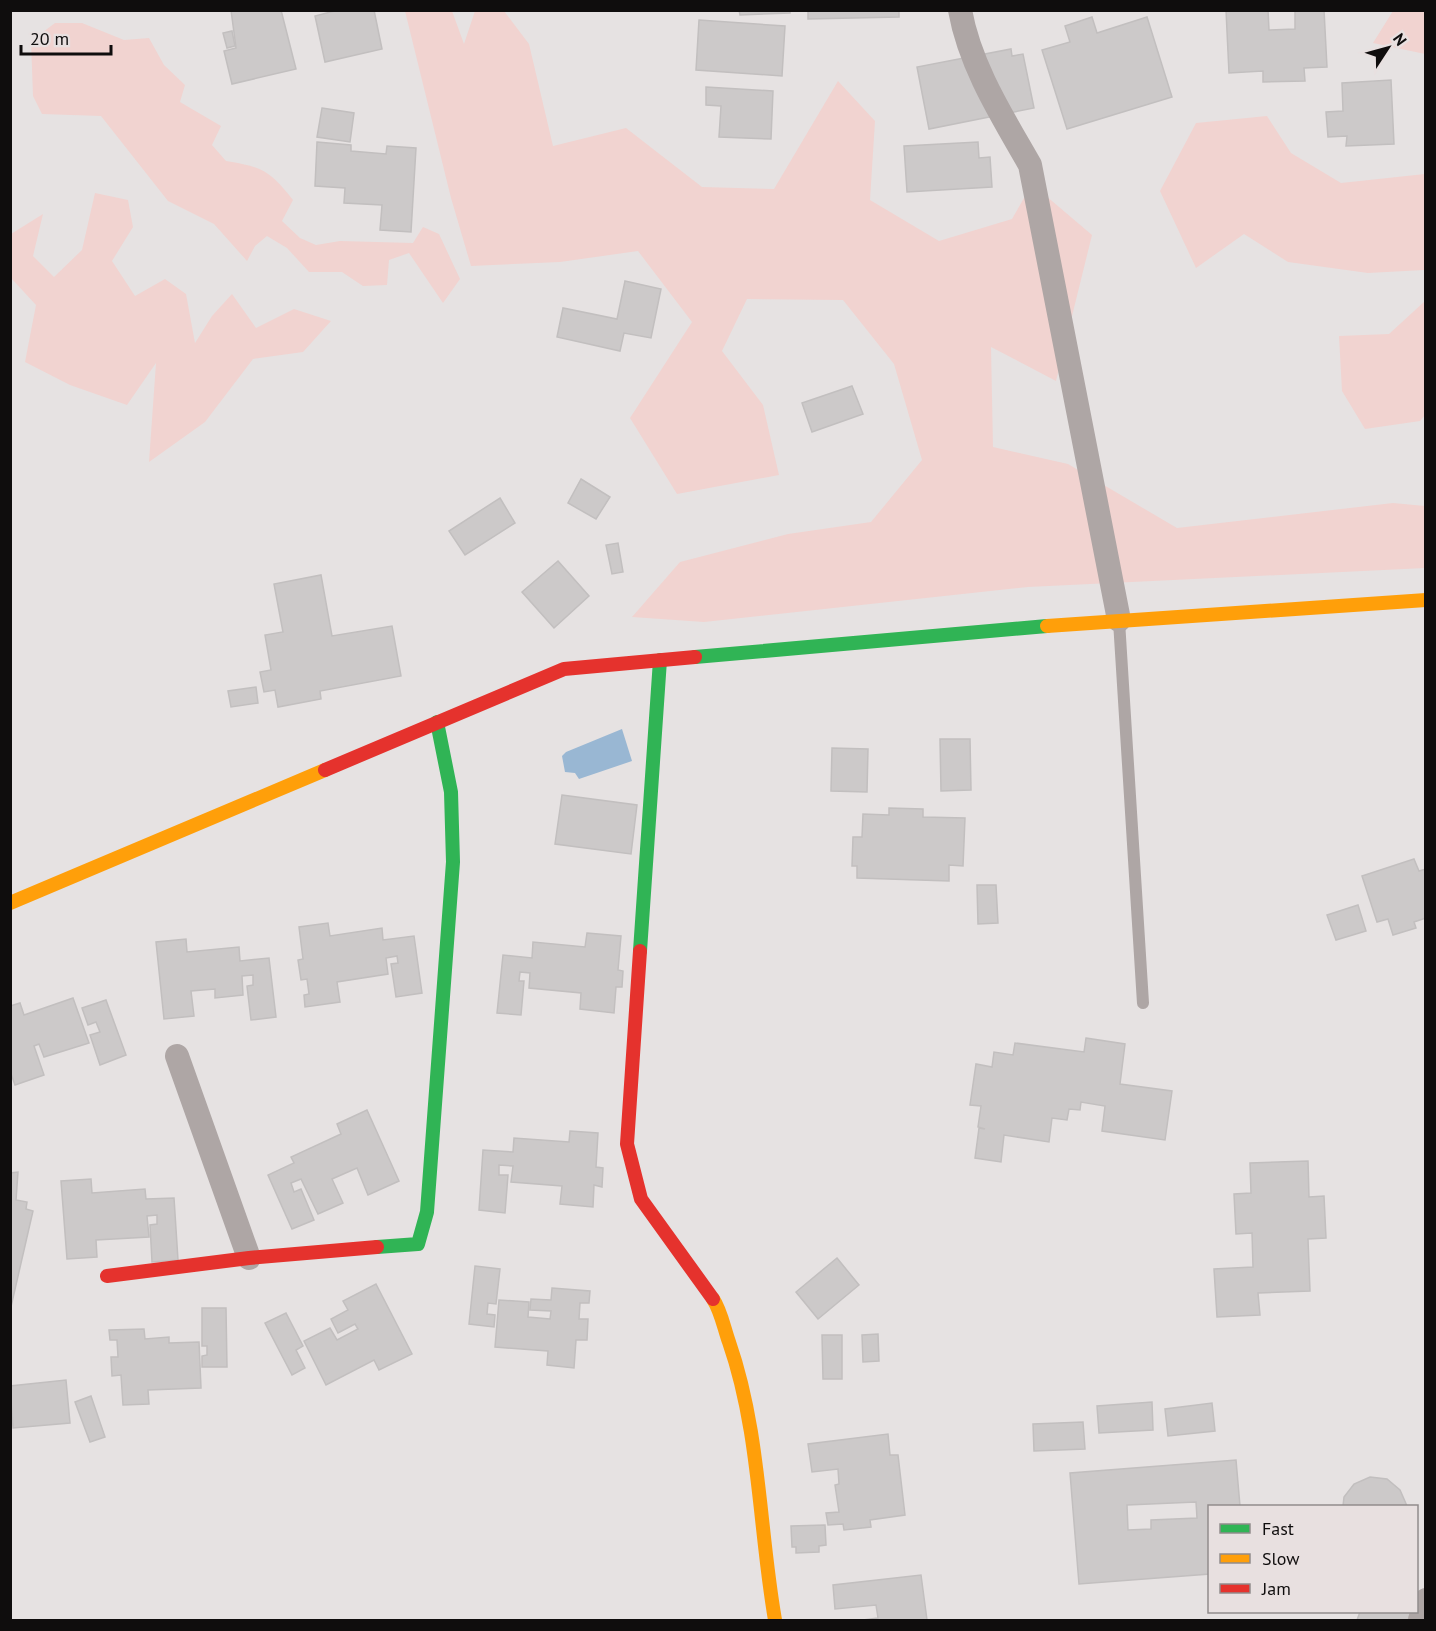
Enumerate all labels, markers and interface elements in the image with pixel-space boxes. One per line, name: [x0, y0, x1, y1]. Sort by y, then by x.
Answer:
scale bar: [21, 18, 111, 56]
north arrow: [1358, 18, 1418, 78]
text: 20 m: [30, 27, 69, 50]
text: N: [1389, 29, 1411, 49]
legend: [1208, 1505, 1418, 1613]
text: Fast: [1262, 1517, 1294, 1540]
text: Slow: [1262, 1547, 1300, 1570]
text: Jam: [1261, 1577, 1291, 1600]

